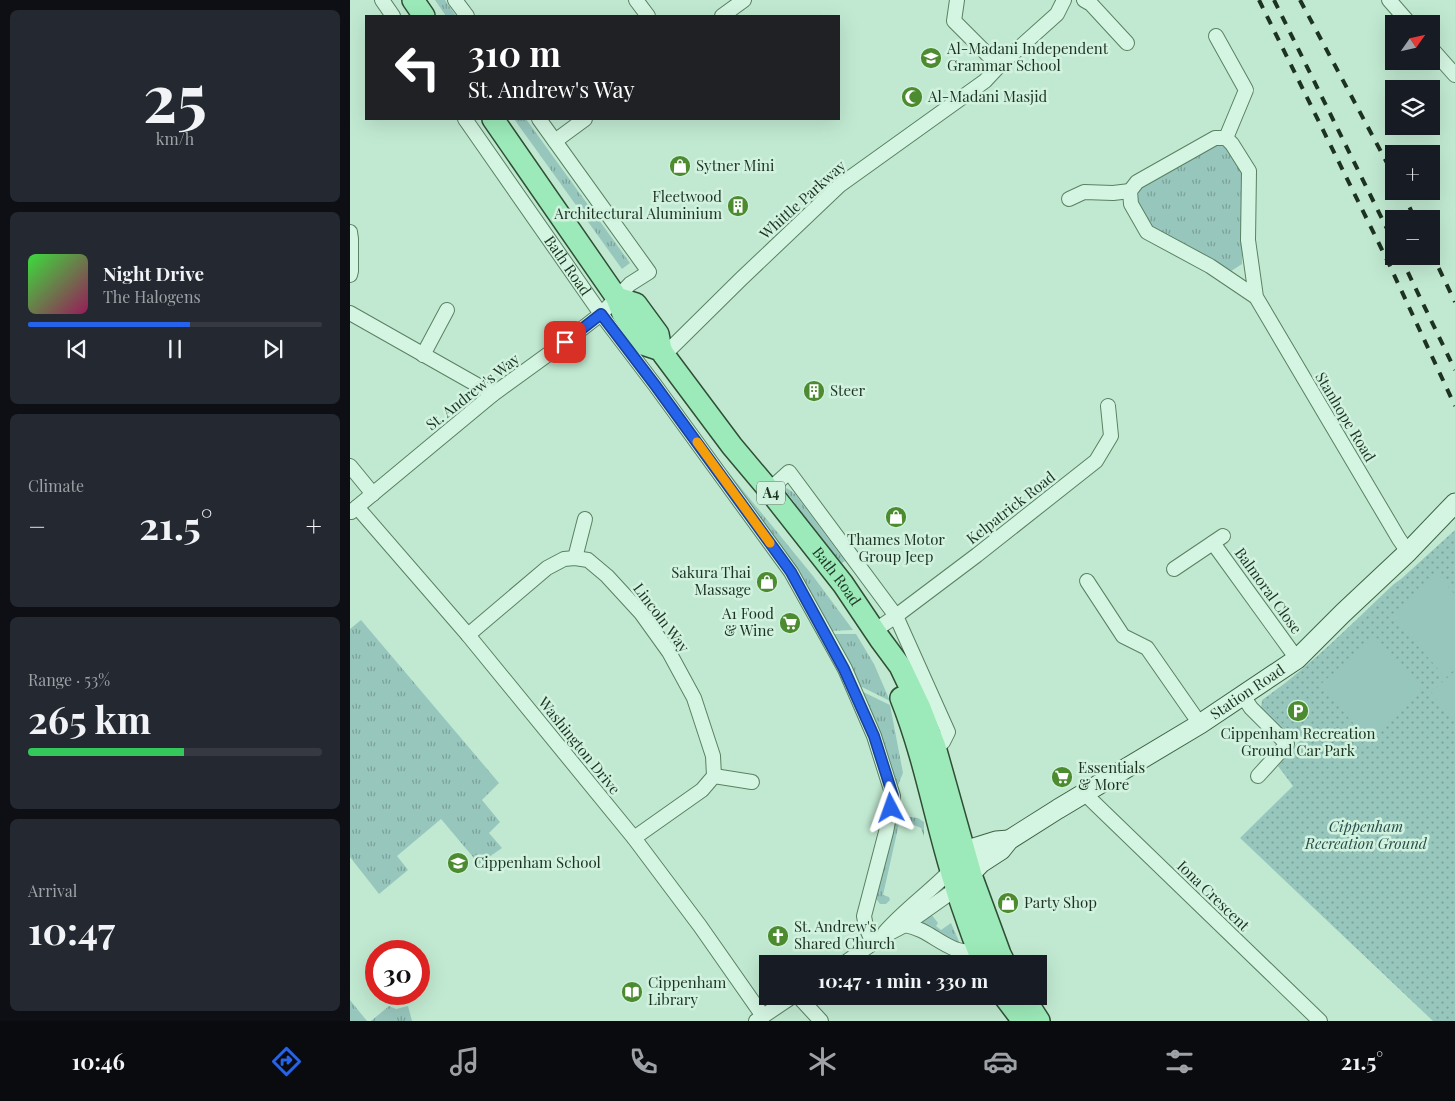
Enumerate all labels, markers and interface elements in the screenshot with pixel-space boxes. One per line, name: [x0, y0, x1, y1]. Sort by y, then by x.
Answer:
north arrow: [1385, 15, 1440, 70]
map controls: [1385, 15, 1440, 265]
text: 310 m: [468, 29, 561, 76]
icon: left: [385, 35, 450, 100]
place label: Al-Madani Independent Grammar School: [946, 38, 1109, 75]
school or university icon: Al-Madani Independent Grammar School: [919, 46, 943, 70]
text: 25: [143, 52, 207, 138]
text: St. Andrew's Way: [468, 74, 635, 104]
button: layers: [1385, 80, 1440, 135]
mosque icon: Al-Madani Masjid: [900, 85, 924, 109]
place label: Al-Madani Masjid: [927, 86, 1048, 106]
text: km/h: [156, 128, 194, 149]
button: +: [1385, 145, 1440, 200]
shop icon: Sytner Mini: [668, 154, 692, 178]
place label: Sytner Mini: [696, 155, 775, 175]
street label: Whittle Parkway: [754, 155, 850, 244]
place label: Fleetwood Architectural Aluminium: [553, 186, 723, 223]
building icon: Fleetwood Architectural Aluminium: [726, 194, 750, 218]
button: −: [1385, 210, 1440, 265]
street label: Bath Road: [540, 231, 596, 299]
text: Night Drive: [103, 260, 204, 286]
text: The Halogens: [103, 286, 201, 307]
pin: [544, 321, 586, 363]
icon: arrive: [551, 328, 579, 356]
icon: previous: [63, 335, 91, 363]
icon: pause: [161, 335, 189, 363]
icon: next: [259, 335, 287, 363]
street label: St. Andrew's Way: [421, 348, 524, 434]
street label: Stanhope Road: [1311, 368, 1381, 465]
building icon: Steer: [802, 379, 826, 403]
place label: Steer: [830, 380, 866, 400]
street label: Kelpatrick Road: [962, 466, 1059, 548]
text: Climate: [28, 475, 84, 496]
road number: A4: [757, 482, 785, 504]
text: 21.5°: [139, 499, 212, 550]
shop icon: Thames Motor Group Jeep: [884, 505, 908, 529]
text: −: [28, 507, 46, 544]
text: +: [306, 507, 322, 544]
place label: Thames Motor Group Jeep: [847, 529, 945, 566]
street label: Bath Road: [808, 542, 866, 610]
street label: Balmoral Close: [1231, 543, 1307, 637]
place label: Sakura Thai Massage: [671, 562, 752, 599]
shop icon: Sakura Thai Massage: [755, 570, 779, 594]
street label: Lincoln Way: [629, 579, 695, 656]
place label: A1 Food & Wine: [721, 603, 774, 640]
supermarket icon: A1 Food & Wine: [778, 611, 802, 635]
street label: Station Road: [1206, 659, 1288, 723]
text: Range · 53%: [28, 669, 110, 690]
street label: Washington Drive: [534, 692, 625, 798]
text: 265 km: [28, 693, 151, 744]
parking icon: Cippenham Recreation Ground Car Park: [1286, 699, 1310, 723]
place label: Cippenham Recreation Ground Car Park: [1221, 723, 1376, 760]
place label: Essentials & More: [1078, 757, 1145, 794]
supermarket icon: Essentials & More: [1050, 765, 1074, 789]
position arrow: [864, 781, 916, 833]
park label: Cippenham Recreation Ground: [1304, 816, 1428, 853]
school or university icon: Cippenham School: [446, 851, 470, 875]
place label: Cippenham School: [474, 852, 601, 872]
street label: Iona Crescent: [1173, 856, 1255, 935]
text: Arrival: [28, 880, 77, 901]
shop icon: Party Shop: [996, 891, 1020, 915]
place label: Party Shop: [1024, 892, 1097, 912]
text: 10:47: [28, 904, 115, 955]
place label: St. Andrew's Shared Church: [794, 916, 895, 953]
church icon: St. Andrew's Shared Church: [766, 924, 790, 948]
speed limit sign: 30: [365, 940, 430, 1005]
text: 10:47 · 1 min · 330 m: [818, 967, 988, 993]
place label: Cippenham Library: [648, 972, 727, 1009]
library icon: Cippenham Library: [620, 980, 644, 1004]
icon: directions: [269, 1044, 304, 1079]
icon: music: [447, 1044, 482, 1079]
icon: phone: [626, 1044, 661, 1079]
icon: climate: [805, 1044, 840, 1079]
icon: car: [983, 1044, 1018, 1079]
icon: filters: [1162, 1044, 1197, 1079]
text: 10:46: [72, 1046, 125, 1076]
text: 21.5°: [1341, 1046, 1383, 1076]

